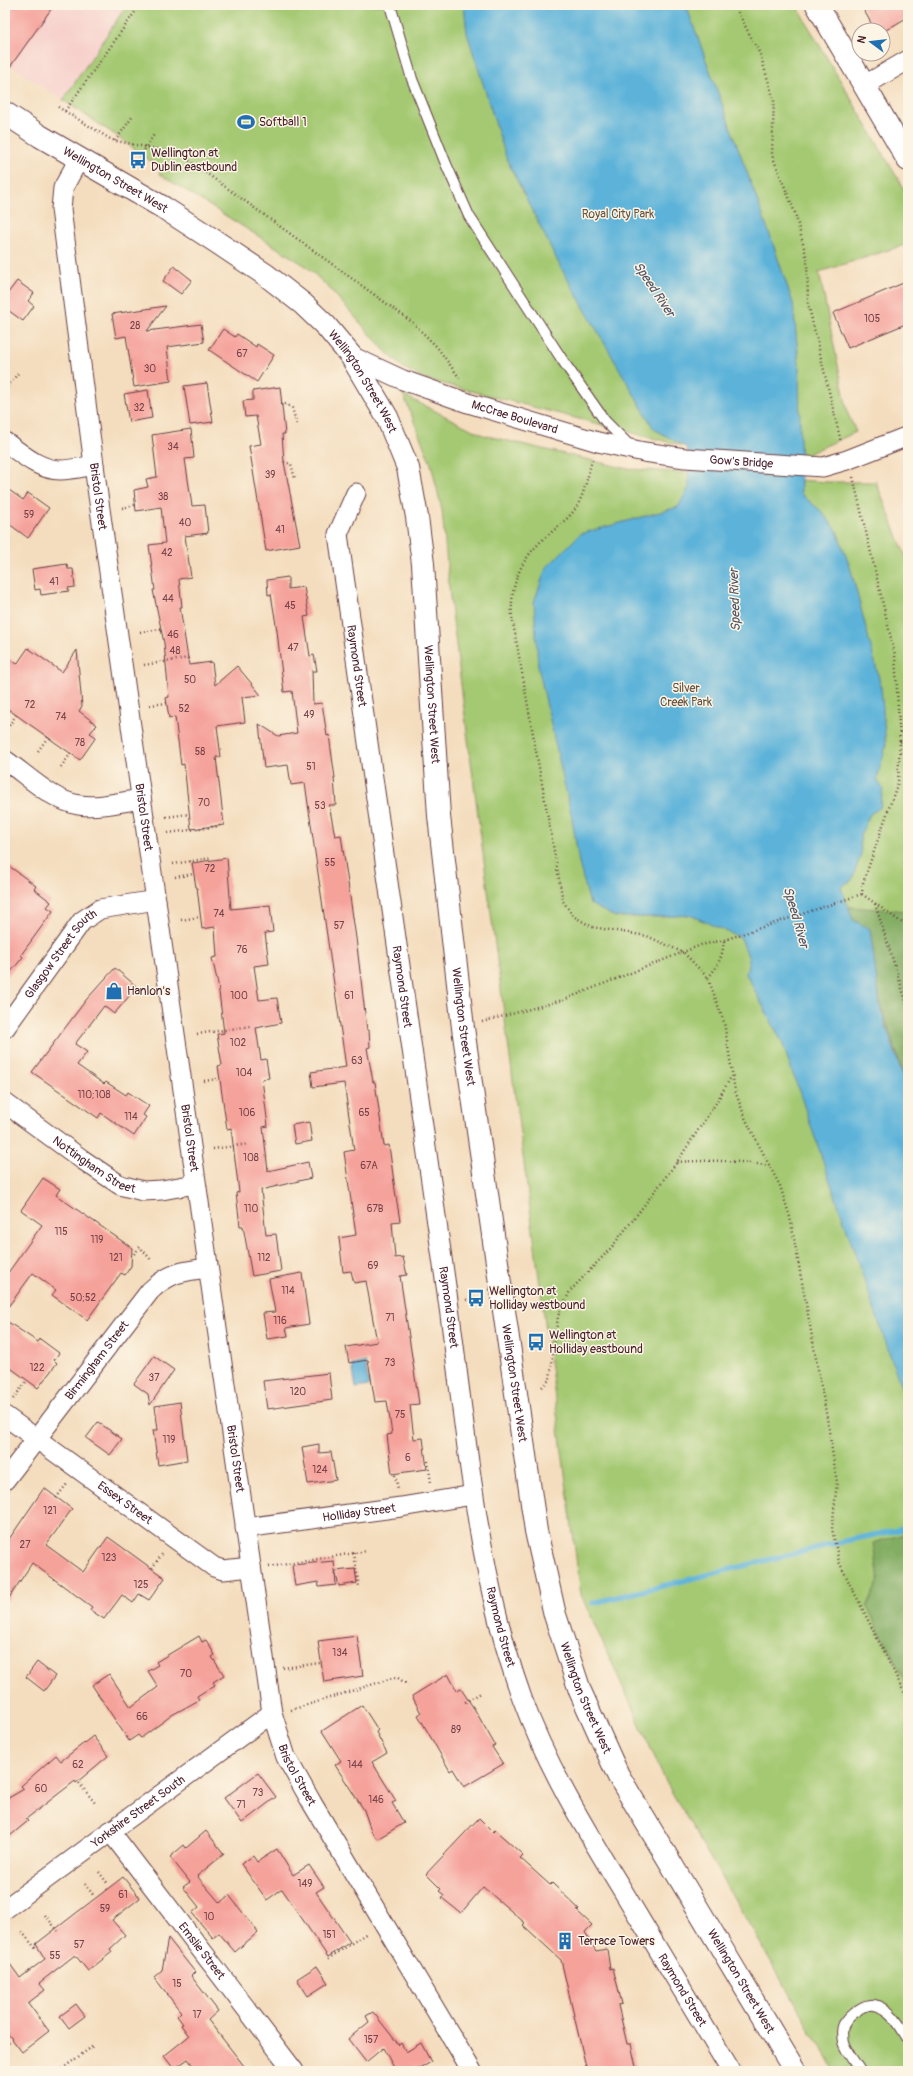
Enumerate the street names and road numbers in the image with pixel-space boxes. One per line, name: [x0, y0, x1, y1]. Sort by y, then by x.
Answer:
street label: Wellington Street West: [60, 144, 171, 217]
street label: Wellington Street West: [325, 327, 400, 435]
street label: McCrae Boulevard: [470, 397, 560, 438]
street label: Gow's Bridge: [709, 453, 774, 472]
street label: Bristol Street: [86, 462, 110, 531]
street label: Raymond Street: [343, 624, 370, 708]
street label: Wellington Street West: [420, 645, 443, 764]
street label: Bristol Street: [131, 783, 156, 852]
street label: Glasgow Street South: [22, 906, 100, 1002]
street label: Raymond Street: [388, 945, 415, 1029]
street label: Wellington Street West: [448, 967, 478, 1087]
street label: Bristol Street: [177, 1103, 202, 1173]
street label: Nottingham Street: [49, 1133, 137, 1197]
street label: Raymond Street: [435, 1265, 461, 1349]
street label: Birmingham Street: [62, 1318, 133, 1403]
street label: Wellington Street West: [498, 1323, 530, 1443]
street label: Bristol Street: [223, 1424, 247, 1494]
street label: Essex Street: [94, 1478, 155, 1528]
street label: Holliday Street: [322, 1501, 397, 1526]
street label: Raymond Street: [483, 1585, 518, 1669]
street label: Wellington Street West: [556, 1640, 614, 1756]
street label: Bristol Street: [274, 1742, 319, 1809]
street label: Yorkshire Street South: [88, 1772, 188, 1852]
street label: Emslie Street: [175, 1920, 228, 1983]
street label: Wellington Street West: [704, 1926, 778, 2036]
street label: Raymond Street: [654, 1951, 710, 2030]

